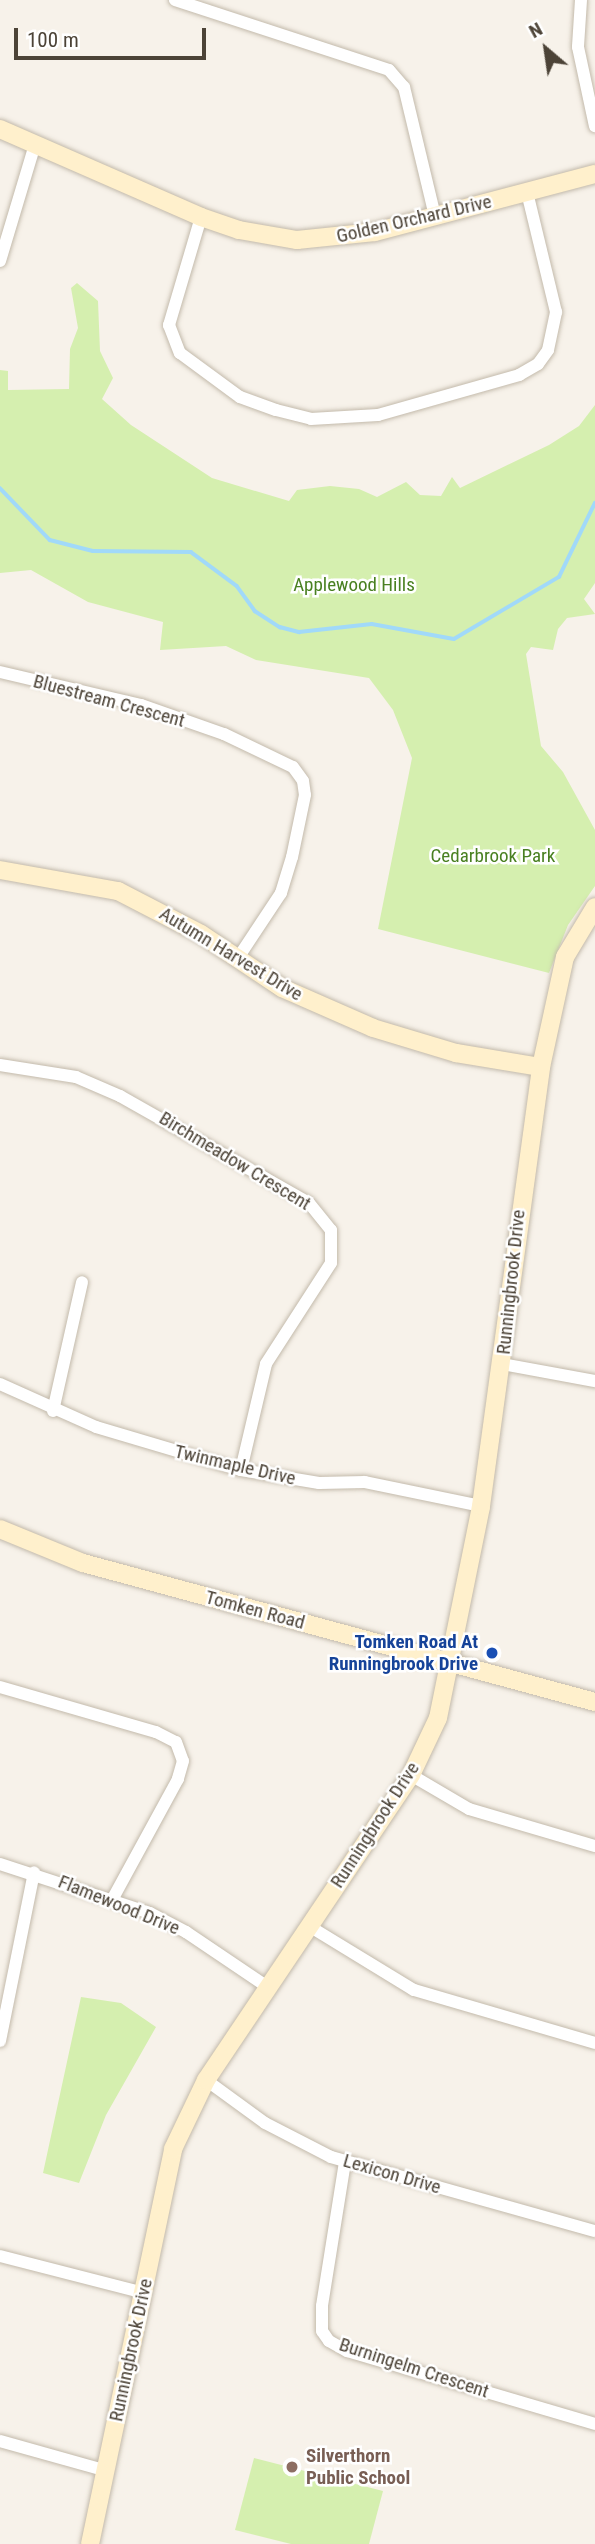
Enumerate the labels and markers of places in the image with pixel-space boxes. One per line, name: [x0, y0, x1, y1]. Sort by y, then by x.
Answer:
place label: Tomken Road At Runningbrook Drive: [329, 1631, 478, 1675]
marker: Tomken Road At Runningbrook Drive: [484, 1645, 500, 1661]
place label: Silverthorn Public School: [306, 2445, 410, 2489]
marker: Silverthorn Public School: [284, 2459, 300, 2475]

